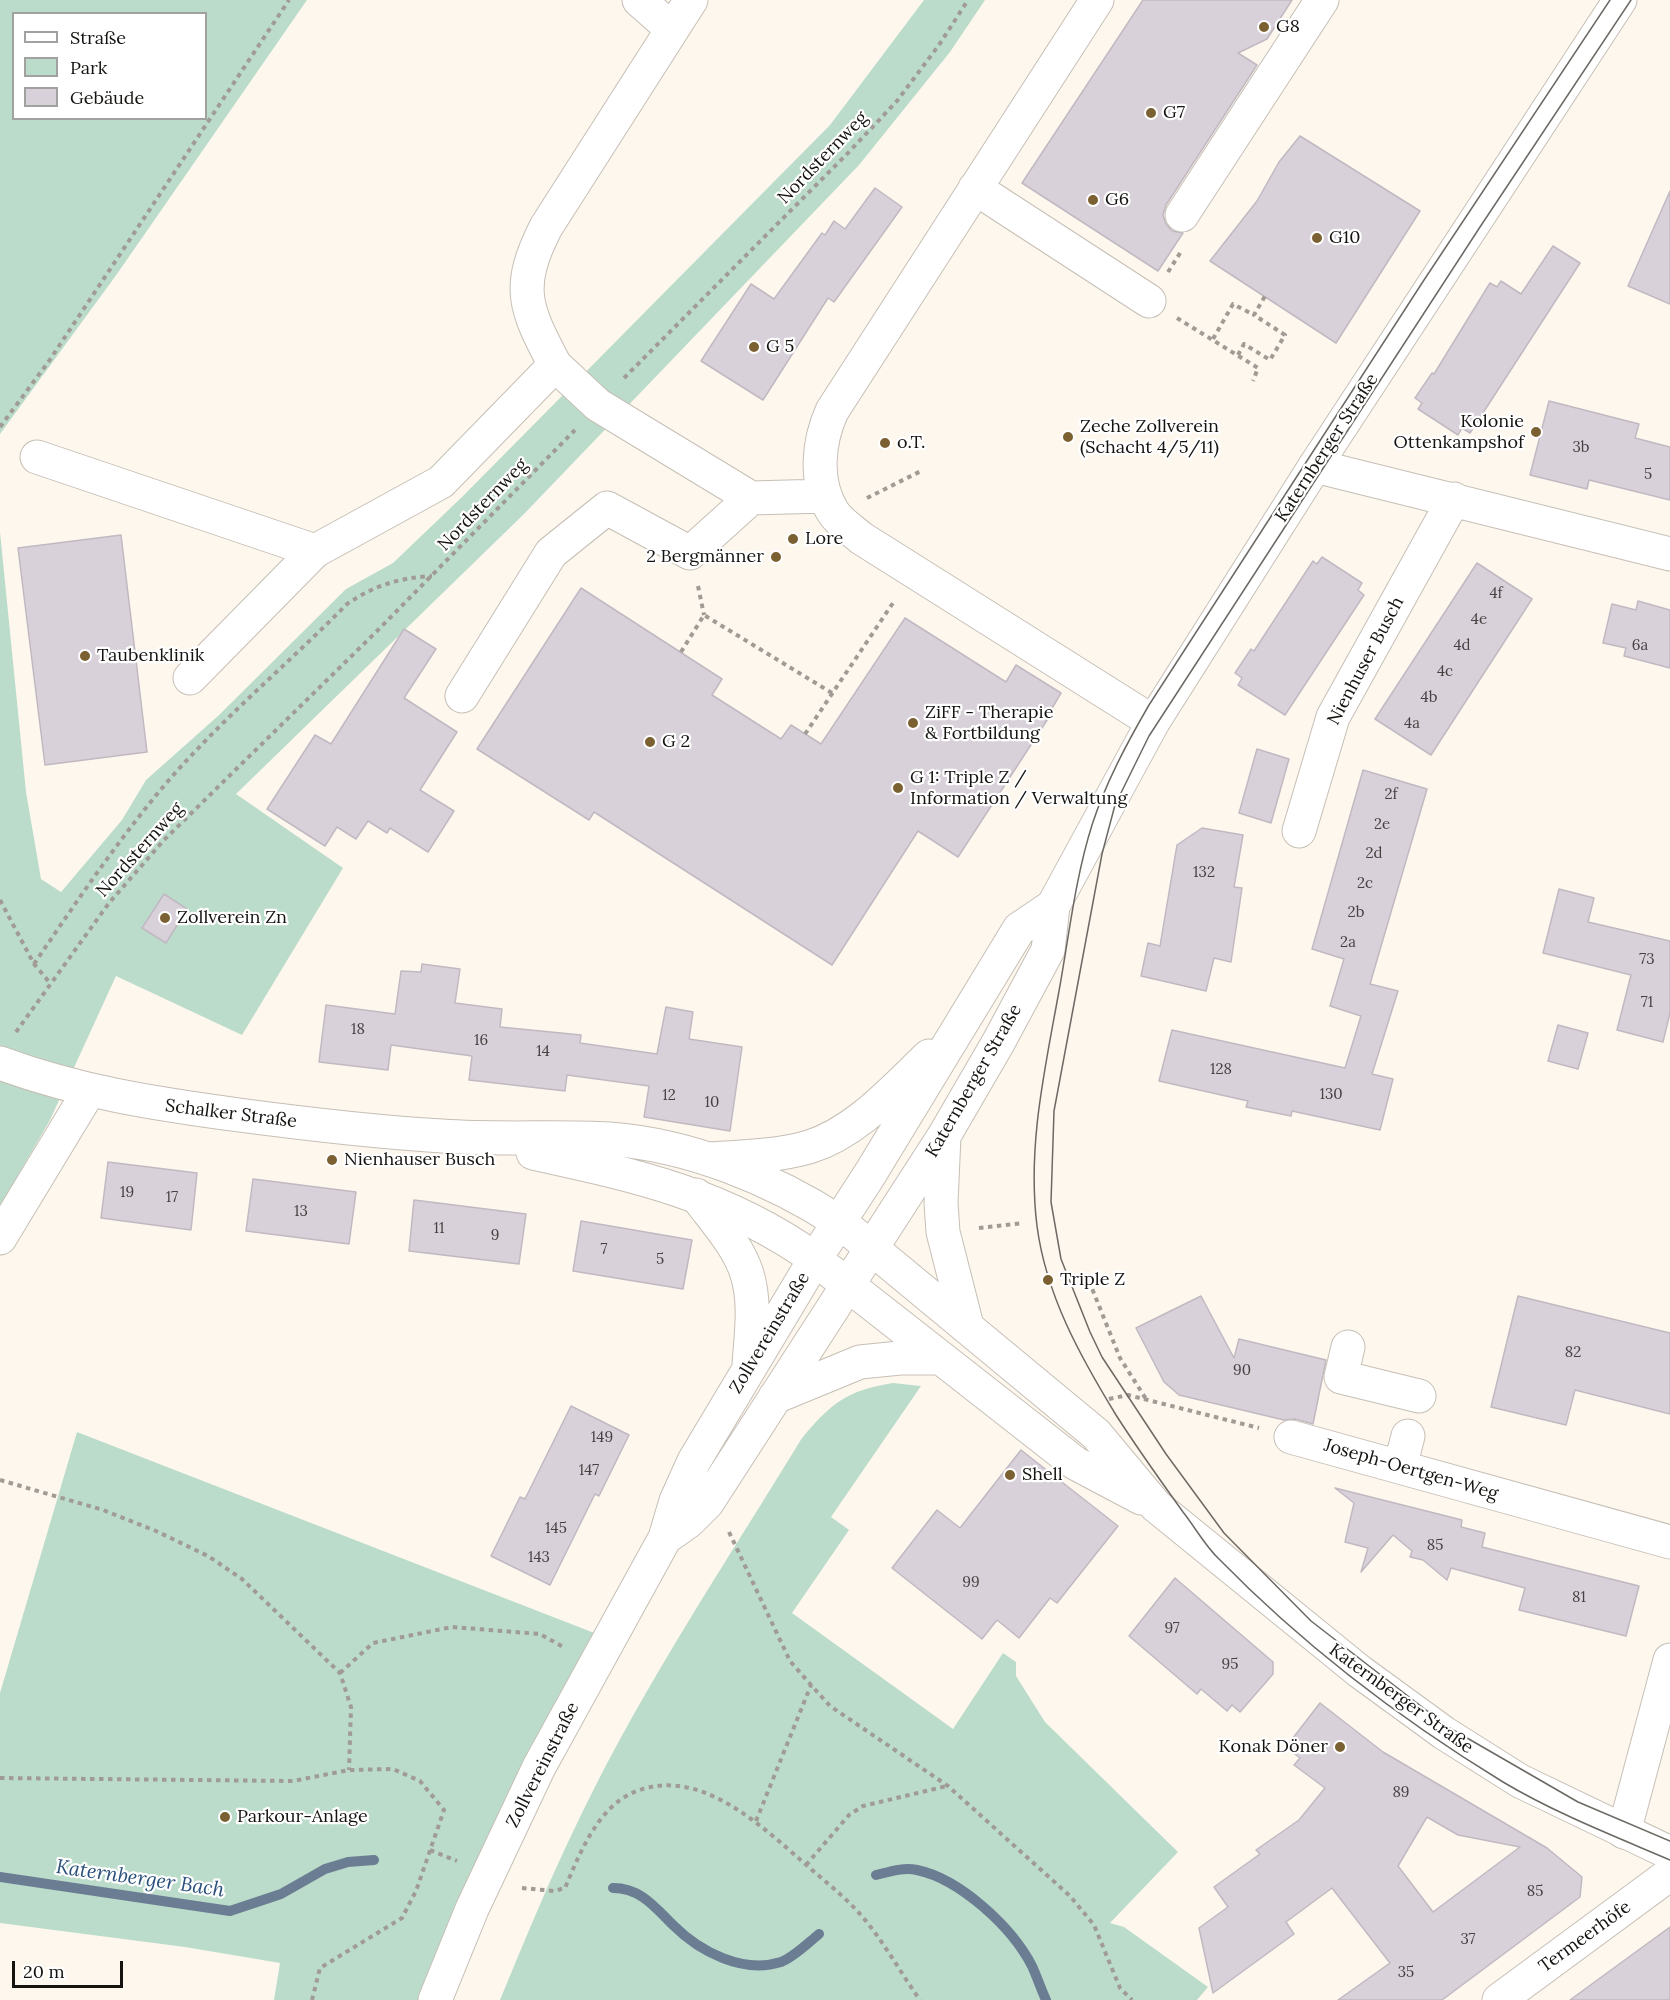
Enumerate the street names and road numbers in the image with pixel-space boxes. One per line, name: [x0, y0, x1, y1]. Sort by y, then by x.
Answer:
street label: Nordsternweg: [774, 107, 872, 209]
street label: Katernberger Straße: [1271, 370, 1383, 526]
street label: Nordsternweg: [434, 454, 532, 556]
street label: Nienhuser Busch: [1323, 593, 1409, 729]
street label: Nordsternweg: [92, 798, 188, 902]
street label: Katernberger Straße: [921, 1001, 1027, 1161]
street label: Schalker Straße: [164, 1095, 298, 1133]
street label: Zollvereinstraße: [725, 1268, 815, 1398]
street label: Joseph-Oertgen-Weg: [1321, 1435, 1501, 1505]
street label: Katernberger Straße: [1325, 1639, 1477, 1759]
street label: Zollvereinstraße: [502, 1699, 584, 1831]
street label: Termeerhöfe: [1535, 1896, 1635, 1978]

